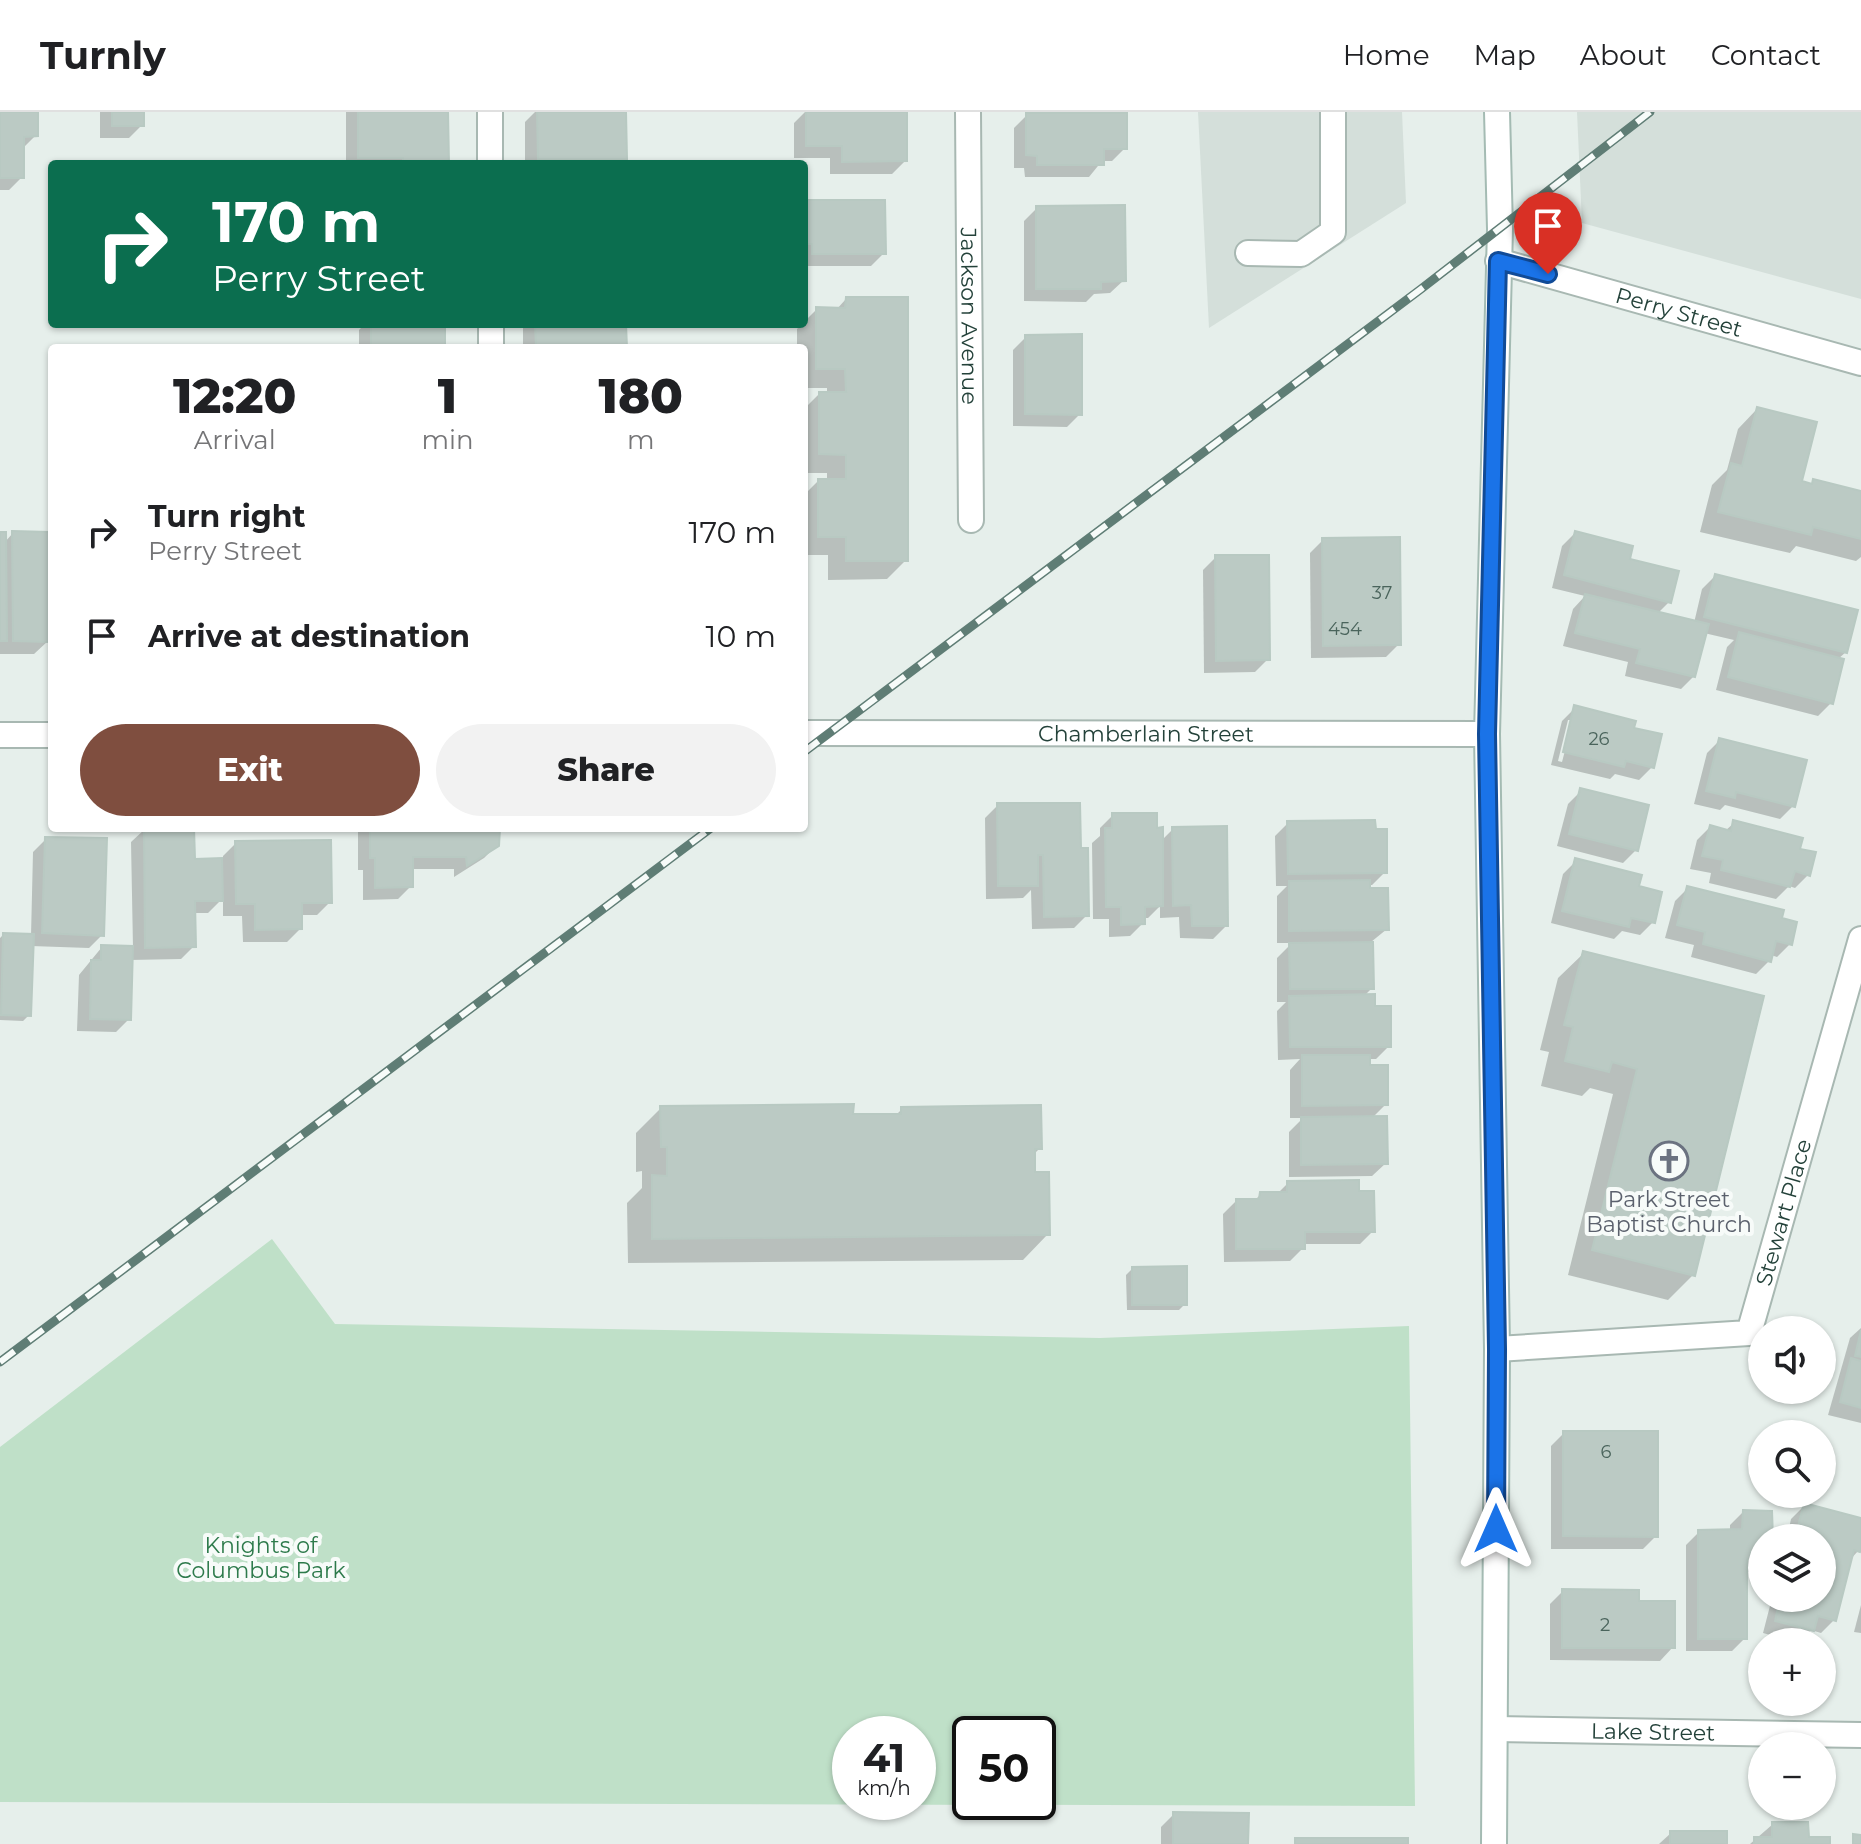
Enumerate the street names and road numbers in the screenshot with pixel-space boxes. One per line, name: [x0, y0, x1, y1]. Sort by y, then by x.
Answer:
street label: Jackson Avenue: [955, 226, 983, 405]
street label: Perry Street: [1612, 282, 1745, 343]
street label: Chamberlain Street: [1038, 720, 1254, 748]
street label: Stewart Place: [1750, 1136, 1817, 1289]
street label: Lake Street: [1591, 1718, 1715, 1747]

